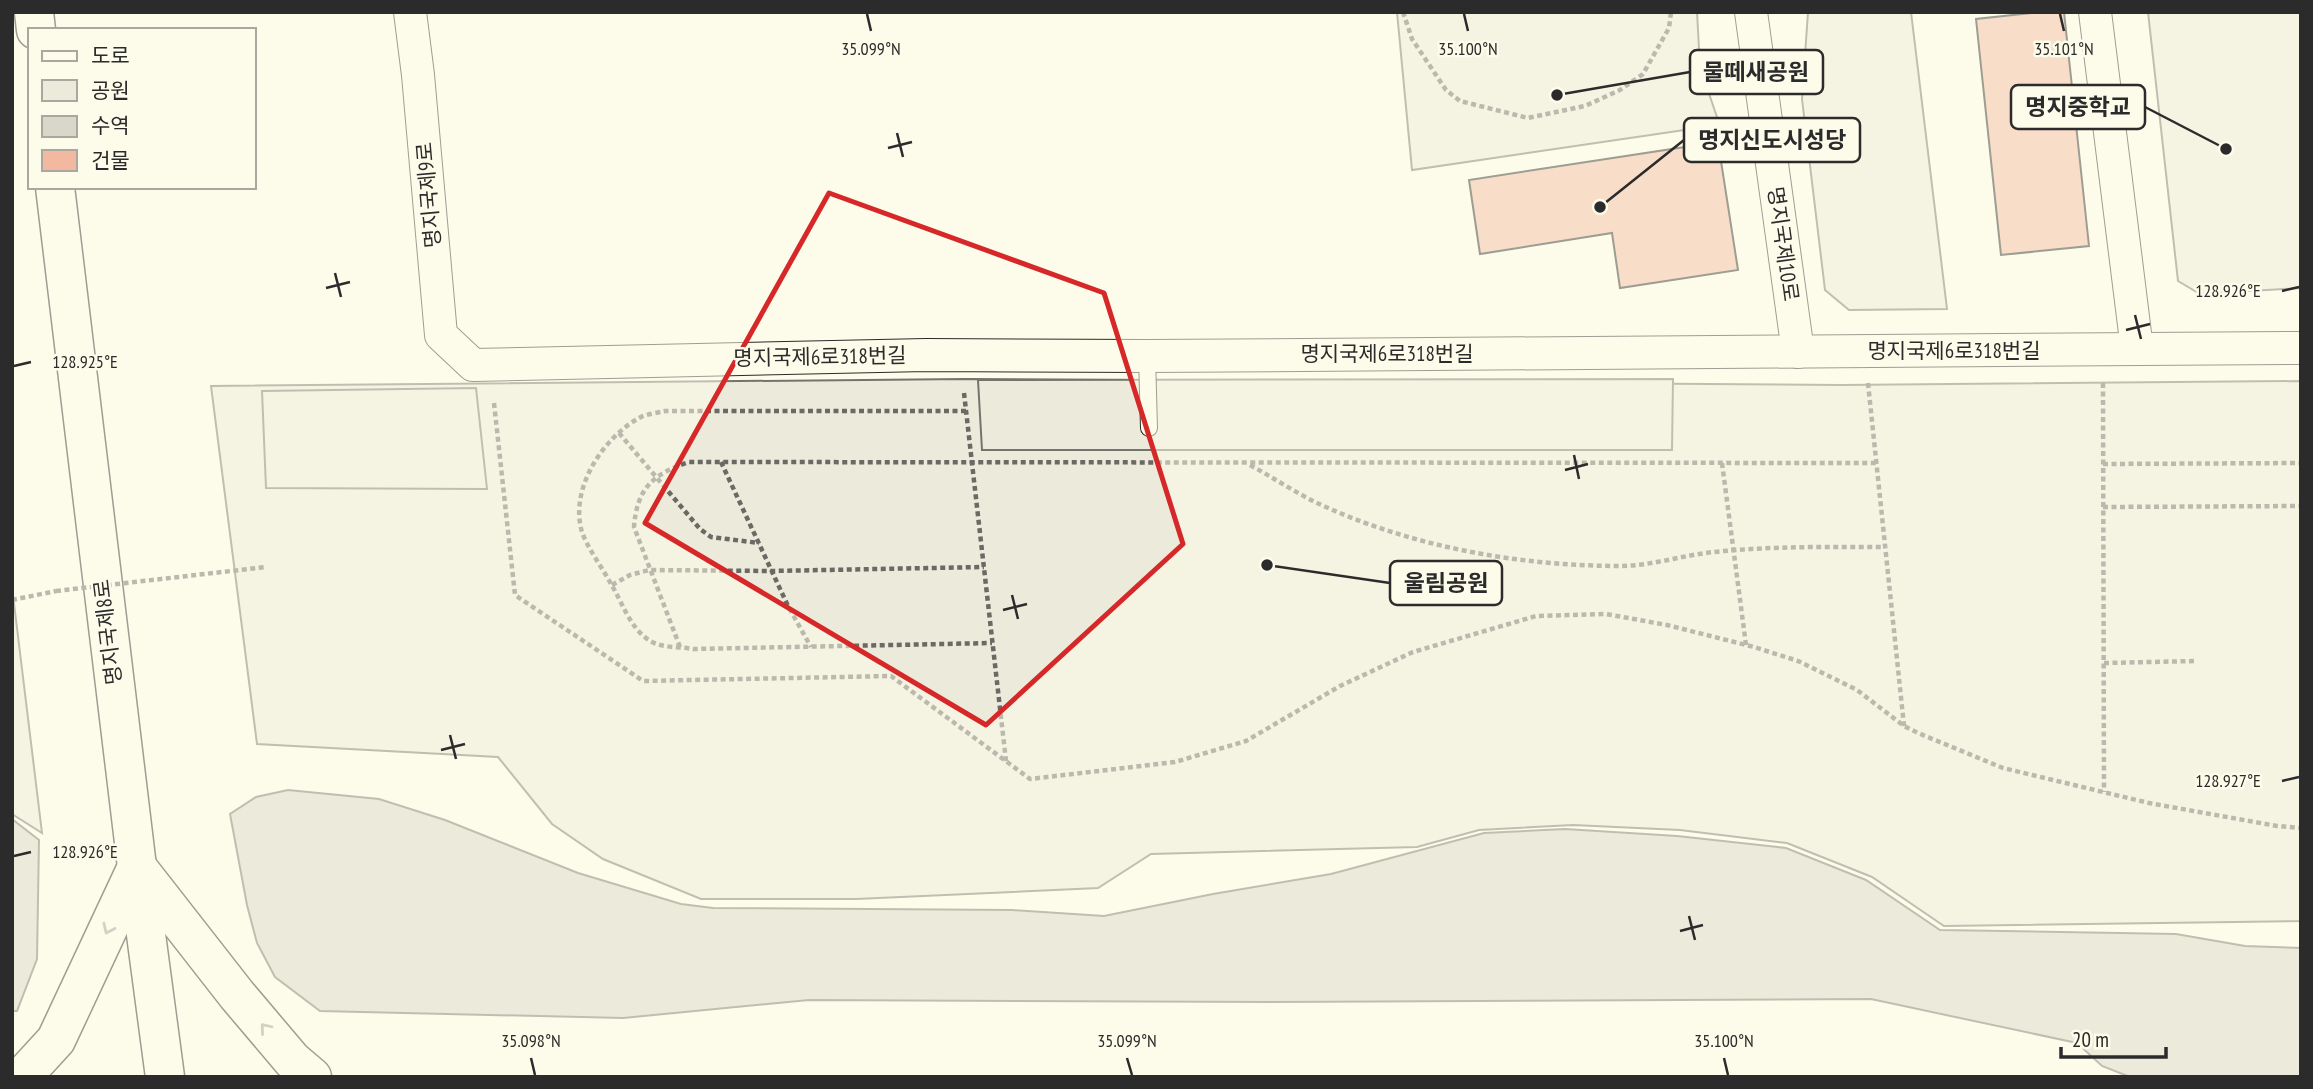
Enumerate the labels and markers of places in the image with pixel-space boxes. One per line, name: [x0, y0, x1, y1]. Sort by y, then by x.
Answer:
callout: 물떼새공원: [1690, 50, 1823, 94]
callout: 명지중학교: [2011, 85, 2145, 129]
callout: 명지신도시성당: [1684, 118, 1860, 162]
callout: 울림공원: [1390, 561, 1502, 605]

